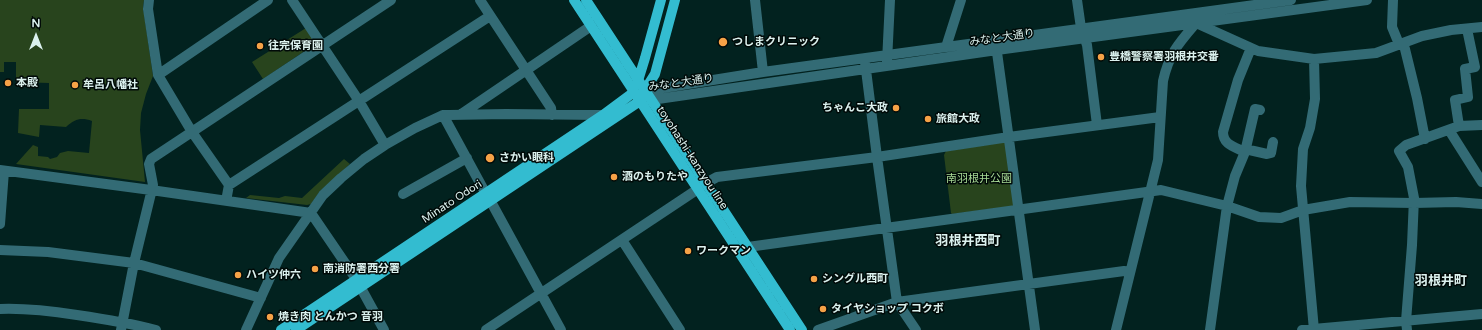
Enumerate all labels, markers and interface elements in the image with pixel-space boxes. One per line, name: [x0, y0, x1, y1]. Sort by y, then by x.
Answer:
north arrow: [16, 16, 56, 56]
text: N: [32, 17, 40, 30]
street label: みなと大通り: [968, 27, 1036, 49]
place label: つしまクリニック: [732, 35, 820, 49]
marker: つしまクリニック: [717, 36, 729, 48]
place label: 往完保育園: [268, 39, 323, 53]
marker: 往完保育園: [255, 41, 265, 51]
place label: 豊橋警察署羽根井交番: [1109, 50, 1219, 64]
marker: 豊橋警察署羽根井交番: [1096, 52, 1106, 62]
street label: みなと大通り: [647, 72, 715, 94]
place label: 本殿: [16, 76, 38, 90]
marker: 本殿: [3, 78, 13, 88]
place label: 牟呂八幡社: [83, 78, 138, 92]
marker: 牟呂八幡社: [70, 80, 80, 90]
place label: ちゃんこ大政: [822, 101, 888, 115]
marker: ちゃんこ大政: [891, 103, 901, 113]
street label: toyohashi-kanzyou line: [654, 104, 730, 212]
place label: 旅館大政: [936, 112, 980, 126]
marker: 旅館大政: [923, 114, 933, 124]
place label: さかい眼科: [499, 151, 554, 165]
marker: さかい眼科: [484, 152, 496, 164]
place label: 酒のもりたや: [622, 170, 688, 184]
marker: 酒のもりたや: [609, 172, 619, 182]
park label: 南羽根井公園: [946, 172, 1012, 186]
street label: Minato Odori: [419, 178, 485, 226]
district label: 羽根井西町: [936, 234, 1000, 250]
place label: ワークマン: [696, 244, 751, 258]
marker: ワークマン: [683, 246, 693, 256]
place label: 南消防署西分署: [323, 262, 400, 276]
marker: 南消防署西分署: [310, 264, 320, 274]
place label: ハイツ仲六: [246, 268, 301, 282]
marker: ハイツ仲六: [233, 270, 243, 280]
place label: シングル西町: [822, 272, 888, 286]
marker: シングル西町: [809, 274, 819, 284]
district label: 羽根井町: [1415, 274, 1467, 290]
place label: タイヤショップ コクボ: [831, 302, 944, 316]
marker: タイヤショップ コクボ: [818, 304, 828, 314]
place label: 焼き肉 とんかつ 音羽: [278, 310, 383, 324]
marker: 焼き肉 とんかつ 音羽: [265, 312, 275, 322]

